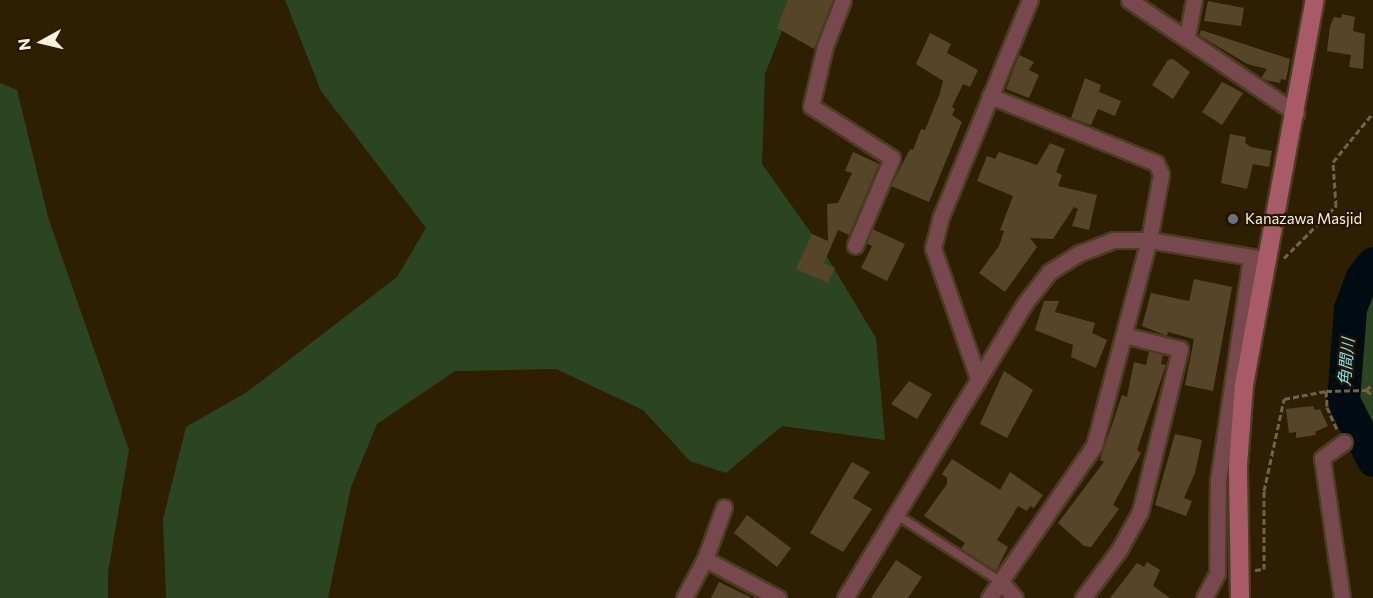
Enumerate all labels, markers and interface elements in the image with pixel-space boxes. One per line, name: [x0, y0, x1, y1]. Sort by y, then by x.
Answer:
north arrow: [12, 12, 72, 72]
text: N: [13, 37, 34, 52]
place label: Kanazawa Masjid: [1245, 210, 1362, 228]
marker: Kanazawa Masjid: [1226, 212, 1240, 226]
water label: 角間川: [1334, 337, 1358, 387]

